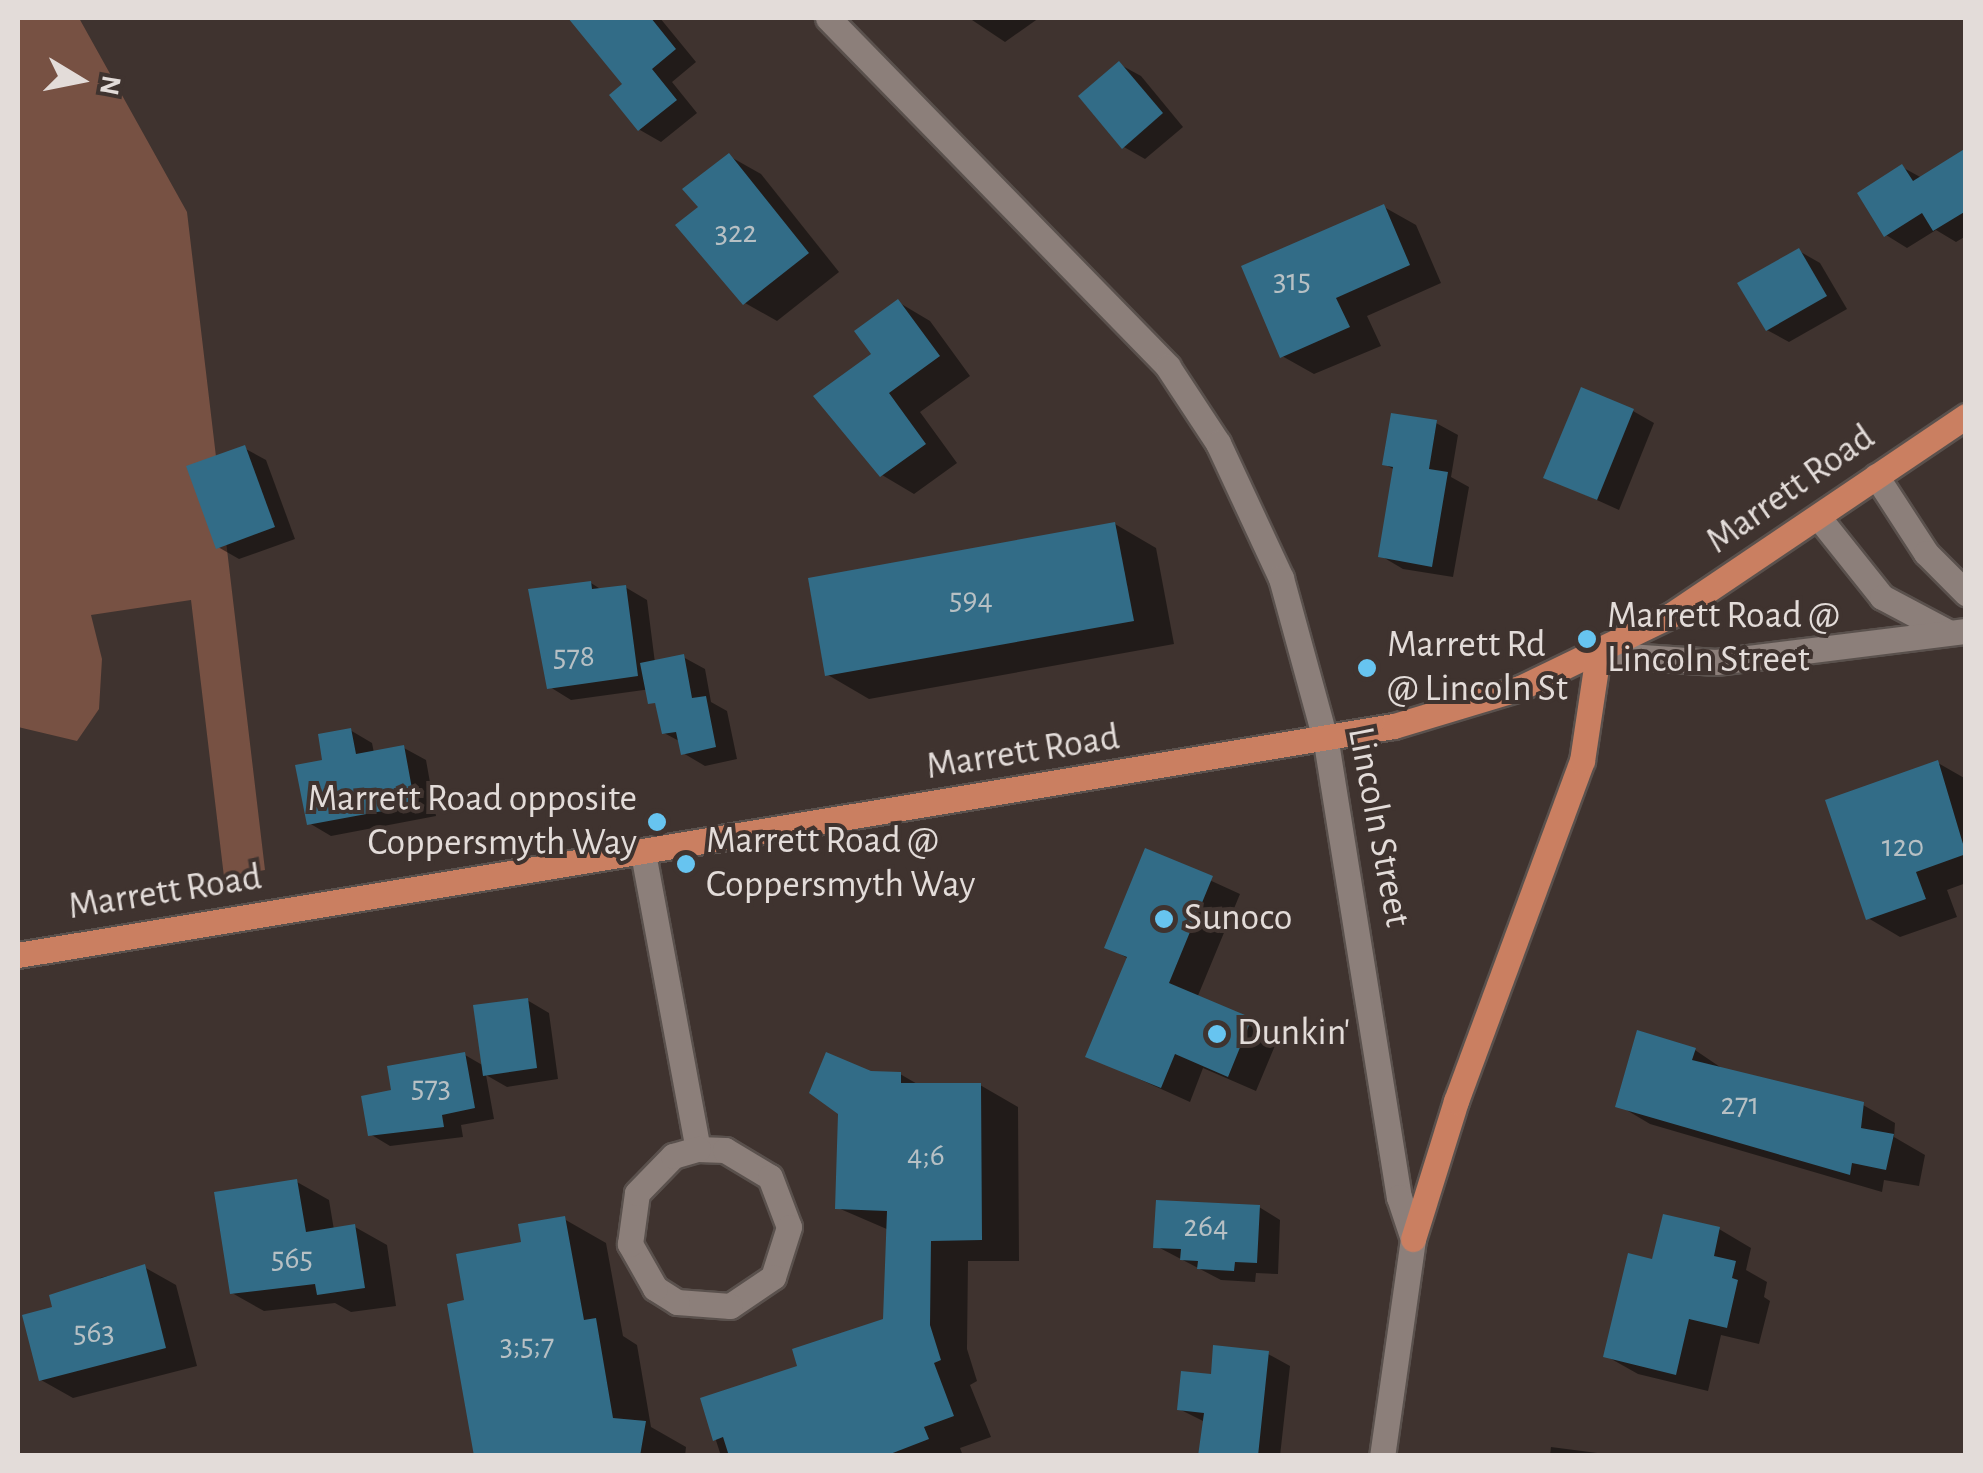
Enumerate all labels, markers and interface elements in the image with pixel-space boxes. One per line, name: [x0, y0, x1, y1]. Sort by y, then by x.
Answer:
north arrow: [30, 30, 130, 130]
text: N: [94, 73, 125, 97]
house number: 322: [715, 213, 757, 251]
house number: 315: [1273, 261, 1311, 299]
street label: Marrett Road: [1698, 415, 1884, 565]
house number: 594: [949, 580, 993, 618]
place label: Marrett Road @ Lincoln Street: [1607, 594, 1840, 684]
place label: Marrett Rd @ Lincoln St: [1387, 623, 1568, 712]
marker: Marrett Road @ Lincoln Street: [1576, 628, 1598, 650]
house number: 578: [553, 637, 595, 675]
marker: Marrett Rd @ Lincoln St: [1356, 657, 1378, 679]
street label: Marrett Road: [923, 715, 1123, 791]
street label: Lincoln Street: [1336, 723, 1420, 931]
place label: Marrett Road opposite Coppersmyth Way: [307, 777, 637, 866]
marker: Marrett Road opposite Coppersmyth Way: [646, 811, 668, 833]
place label: Marrett Road @ Coppersmyth Way: [706, 819, 975, 908]
house number: 120: [1882, 827, 1924, 865]
marker: Marrett Road @ Coppersmyth Way: [675, 853, 697, 875]
street label: Marrett Road: [65, 855, 265, 931]
place label: Sunoco: [1184, 896, 1292, 942]
marker: Sunoco: [1153, 908, 1175, 930]
place label: Dunkin': [1237, 1011, 1350, 1057]
marker: Dunkin': [1206, 1023, 1228, 1045]
house number: 573: [411, 1068, 451, 1106]
house number: 271: [1721, 1085, 1759, 1123]
house number: 4;6: [907, 1136, 945, 1174]
house number: 264: [1184, 1207, 1228, 1245]
house number: 565: [271, 1239, 313, 1277]
house number: 563: [73, 1313, 115, 1351]
house number: 3;5;7: [500, 1326, 554, 1364]

